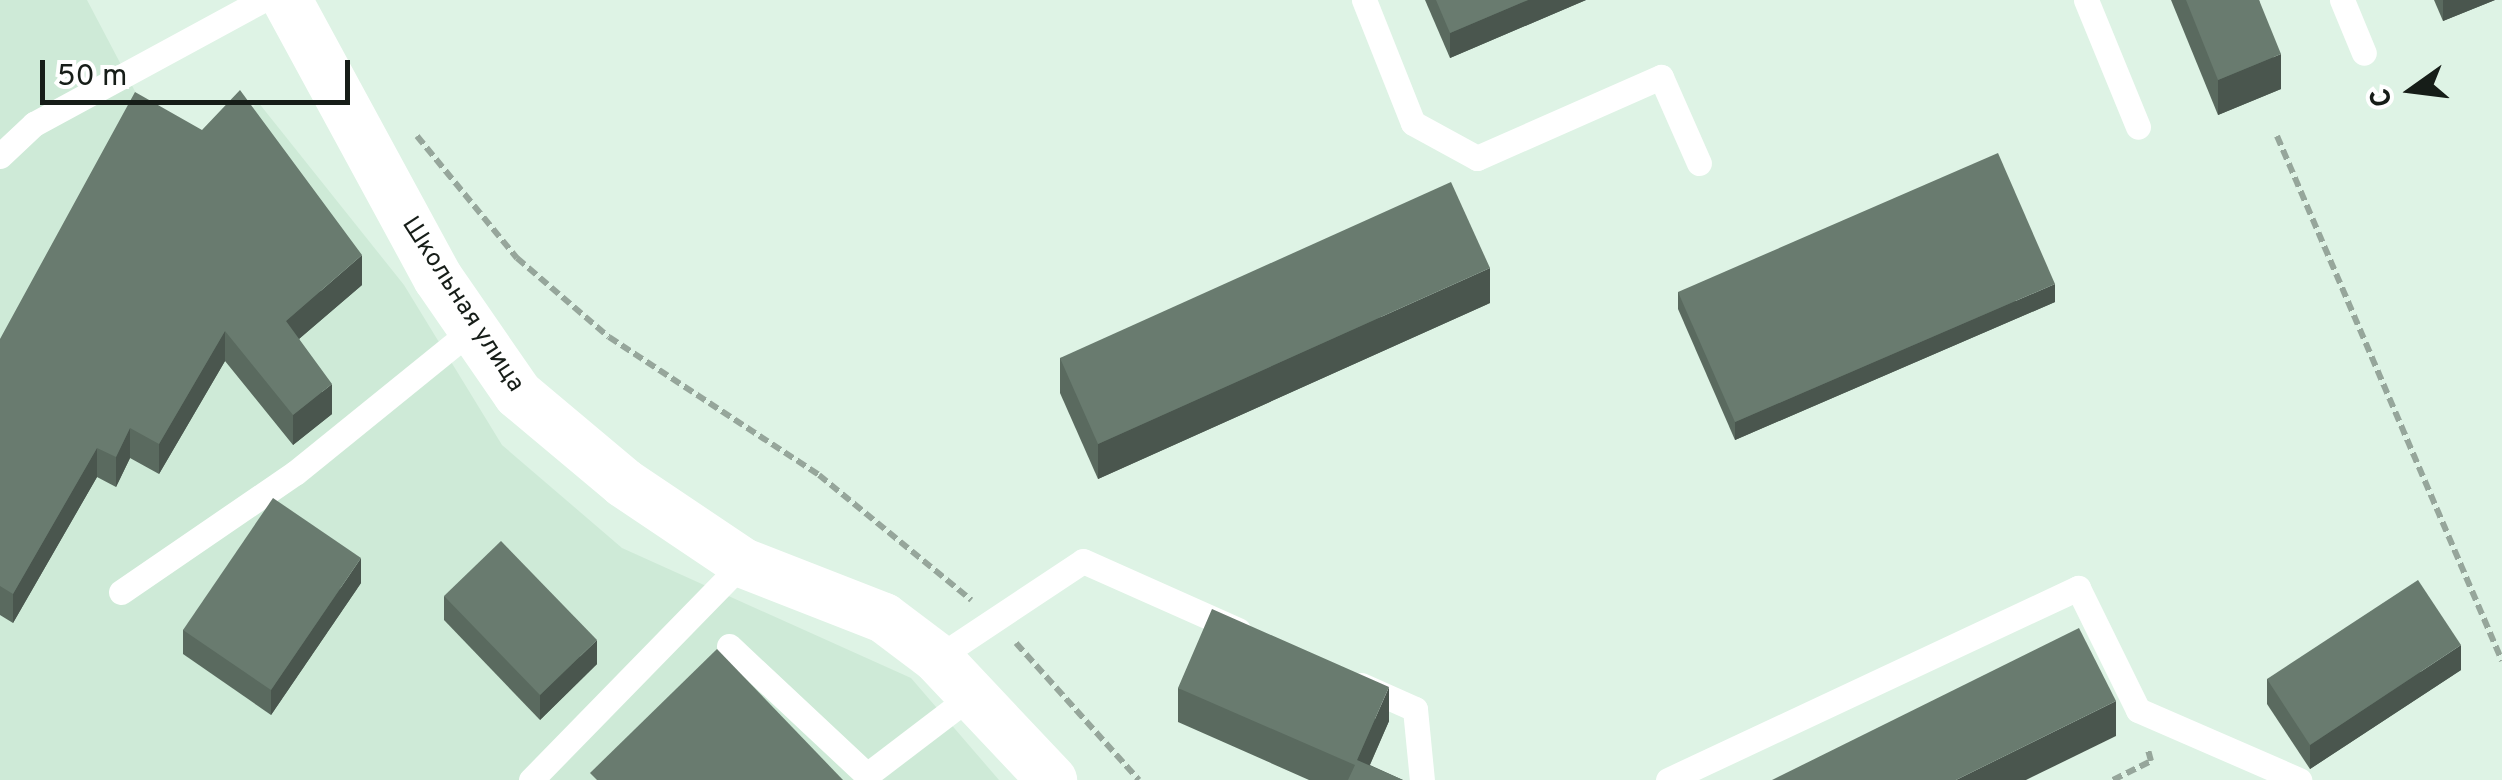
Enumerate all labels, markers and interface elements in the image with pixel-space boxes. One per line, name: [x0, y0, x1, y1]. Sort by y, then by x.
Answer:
scale bar: [45, 40, 355, 102]
north arrow: [2362, 40, 2462, 140]
text: 50 m: [57, 59, 127, 96]
text: С: [2363, 84, 2403, 110]
street label: Школьная улица: [394, 212, 530, 398]

